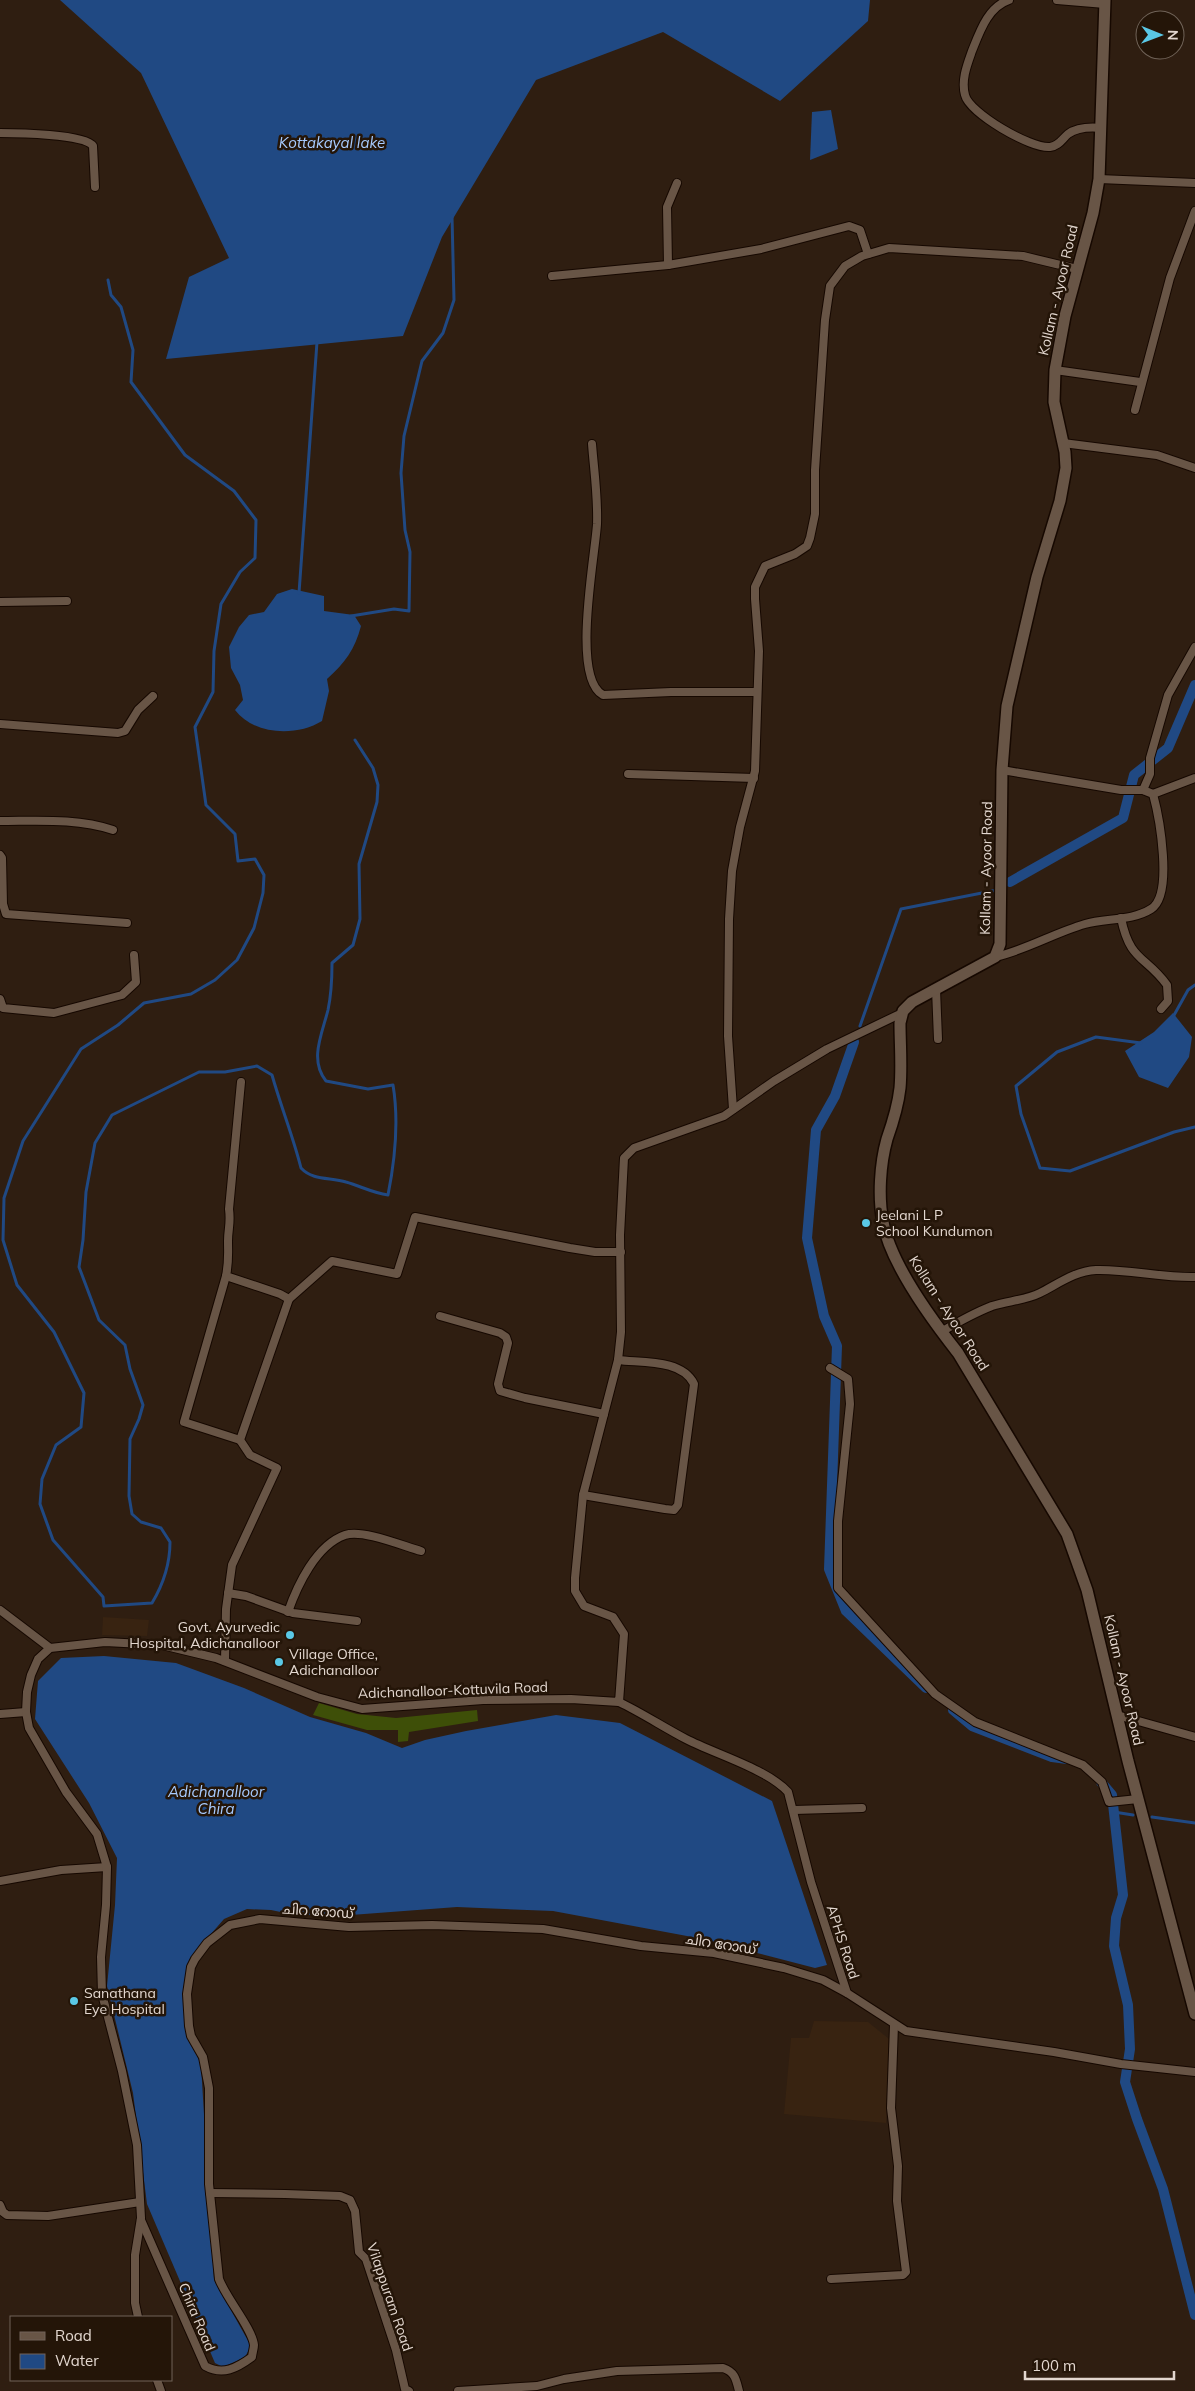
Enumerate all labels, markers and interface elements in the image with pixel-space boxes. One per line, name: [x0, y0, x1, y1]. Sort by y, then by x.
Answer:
north arrow: [1135, 10, 1185, 60]
text: N: [1164, 30, 1182, 41]
water label: Kottakayal lake: [279, 133, 385, 152]
street label: Kollam - Ayoor Road: [1034, 223, 1082, 357]
street label: Kollam - Ayoor Road: [976, 801, 996, 935]
place label: Jeelani L P School Kundumon: [876, 1206, 993, 1240]
marker: Jeelani L P School Kundumon: [860, 1217, 872, 1229]
street label: Kollam - Ayoor Road: [905, 1252, 993, 1374]
street label: Kollam - Ayoor Road: [1100, 1613, 1148, 1747]
place label: Govt. Ayurvedic Hospital, Adichanalloor: [129, 1618, 281, 1652]
marker: Govt. Ayurvedic Hospital, Adichanalloor: [284, 1629, 296, 1641]
place label: Village Office, Adichanalloor: [289, 1645, 380, 1679]
marker: Village Office, Adichanalloor: [273, 1656, 285, 1668]
street label: Adichanalloor-Kottuvila Road: [358, 1678, 548, 1702]
water label: Adichanalloor Chira: [167, 1782, 265, 1818]
street label: ചിറ റോഡ്: [282, 1900, 355, 1923]
street label: APHS Road: [823, 1903, 863, 1981]
street label: ചിറ റോഡ്: [684, 1930, 759, 1959]
place label: Sanathana Eye Hospital: [84, 1984, 165, 2018]
marker: Sanathana Eye Hospital: [68, 1995, 80, 2007]
street label: Vilappuram Road: [363, 2240, 417, 2354]
street label: Chira Road: [175, 2280, 219, 2354]
legend: [10, 2316, 172, 2381]
text: Road: [55, 2326, 92, 2345]
scale bar: [1025, 2348, 1174, 2380]
text: Water: [55, 2351, 99, 2370]
text: 100 m: [1032, 2356, 1076, 2375]

